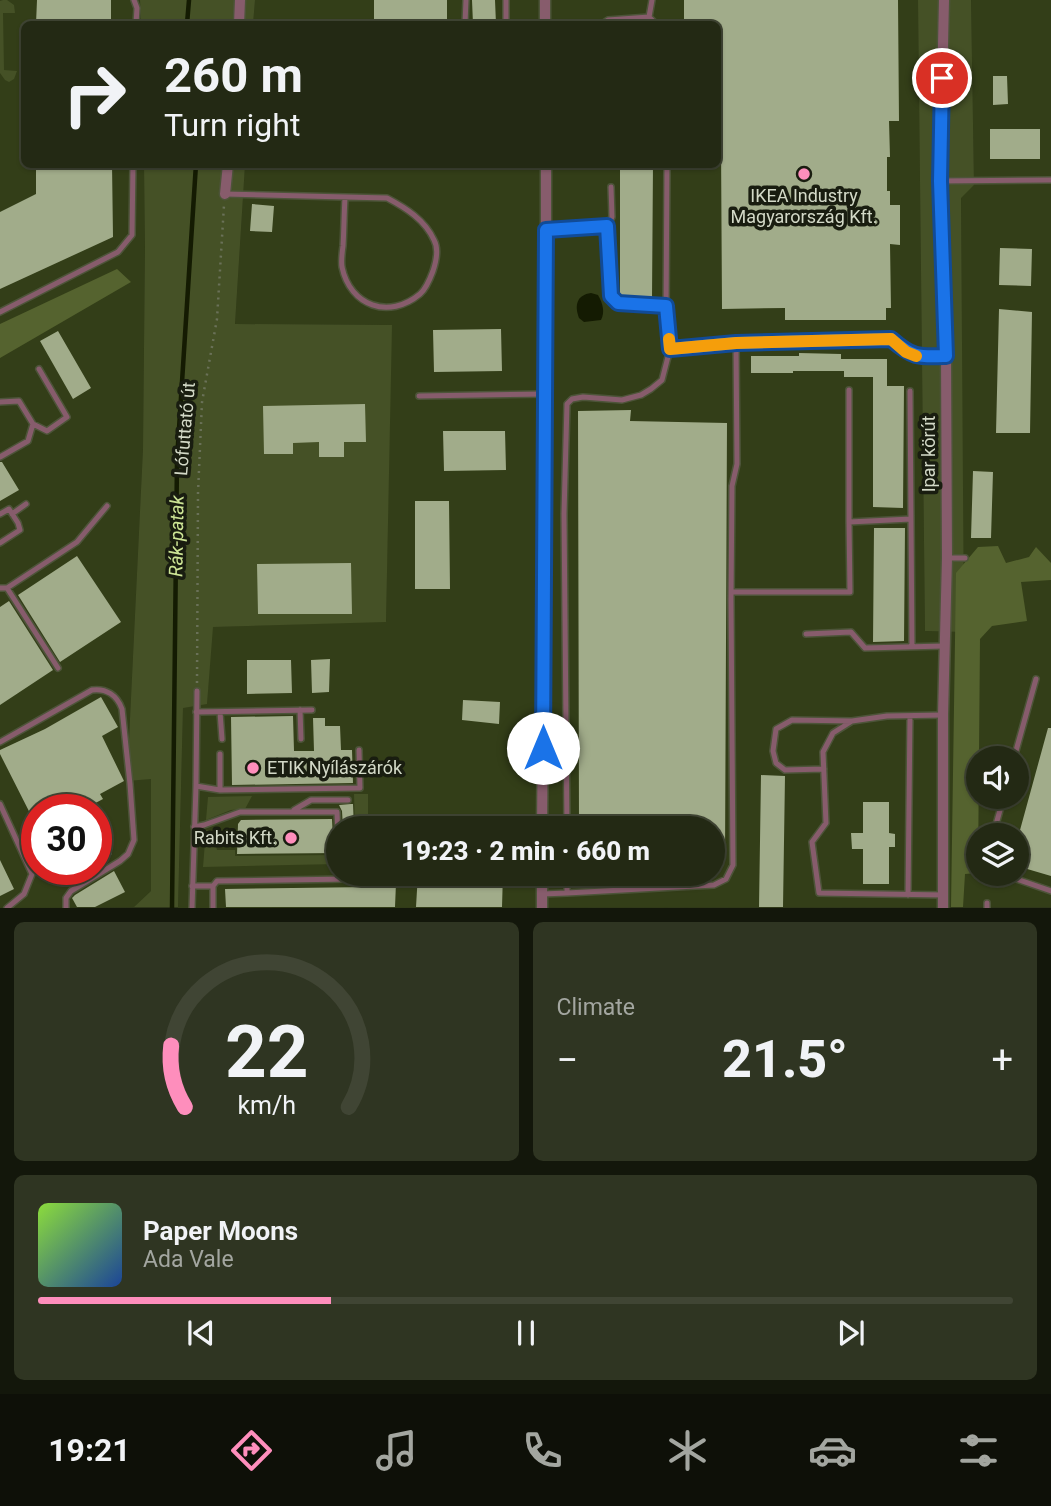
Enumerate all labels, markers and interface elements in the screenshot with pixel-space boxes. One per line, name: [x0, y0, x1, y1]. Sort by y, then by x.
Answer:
text: 260 m: [164, 47, 303, 104]
pin: [912, 48, 972, 108]
icon: right: [49, 49, 140, 140]
icon: arrive: [923, 59, 961, 97]
text: Turn right: [164, 106, 300, 144]
marker: IKEA Industry Magyarország Kft.: [796, 166, 812, 182]
place label: IKEA Industry Magyarország Kft.: [731, 185, 877, 227]
street label: Lófuttató út: [170, 381, 199, 477]
street label: Ipar körút: [918, 416, 939, 492]
water label: Rák-patak: [164, 494, 189, 577]
position arrow: [506, 711, 580, 785]
map controls: [966, 746, 1029, 886]
button: sound: [966, 746, 1029, 809]
place label: ETIK Nyílászárók: [267, 757, 403, 778]
marker: ETIK Nyílászárók: [245, 760, 261, 776]
speed limit sign: 30: [21, 794, 112, 885]
button: layers: [966, 823, 1029, 886]
place label: Rabits Kft.: [194, 827, 277, 848]
marker: Rabits Kft.: [283, 830, 299, 846]
text: 19:23 · 2 min · 660 m: [401, 836, 650, 866]
text: Climate: [557, 994, 635, 1021]
text: 22: [224, 1010, 308, 1096]
text: 21.5°: [722, 1029, 848, 1090]
text: −: [557, 1038, 578, 1082]
text: +: [991, 1038, 1013, 1082]
text: km/h: [237, 1091, 296, 1120]
text: Paper Moons: [143, 1216, 298, 1246]
text: Ada Vale: [143, 1246, 234, 1273]
icon: previous: [182, 1314, 220, 1352]
icon: pause: [507, 1314, 545, 1352]
icon: next: [832, 1314, 870, 1352]
icon: directions: [227, 1426, 276, 1475]
icon: music: [372, 1426, 421, 1475]
icon: phone: [518, 1426, 567, 1475]
icon: climate: [663, 1426, 712, 1475]
icon: car: [808, 1426, 857, 1475]
icon: filters: [954, 1426, 1003, 1475]
text: 19:21: [48, 1431, 131, 1469]

